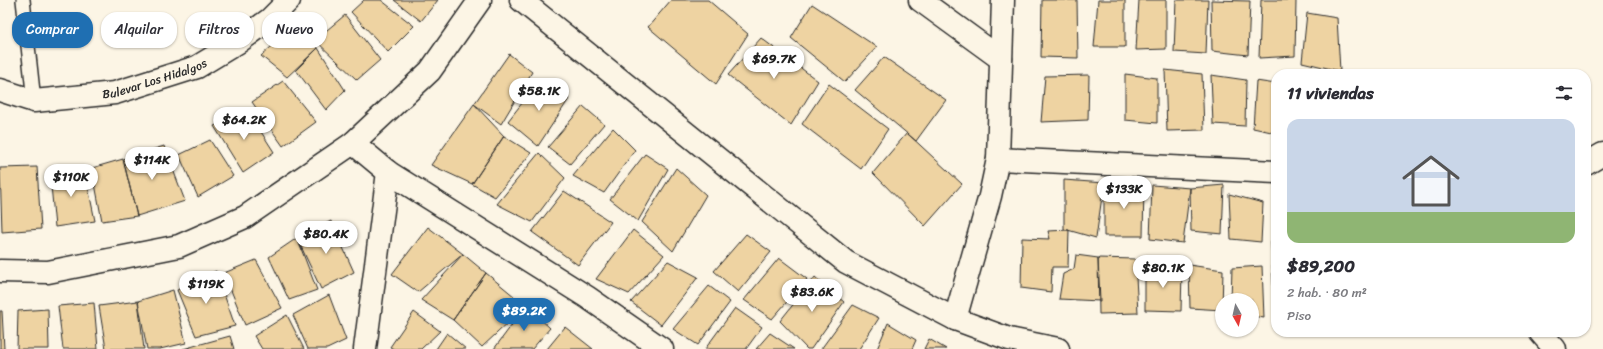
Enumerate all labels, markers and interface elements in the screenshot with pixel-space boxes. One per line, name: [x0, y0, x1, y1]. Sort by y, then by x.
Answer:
chip: Comprar: [12, 12, 93, 48]
chip: Alquilar: [101, 12, 177, 48]
chip: Filtros: [185, 12, 254, 48]
chip: Nuevo: [262, 12, 327, 48]
pin: $69.7K: [741, 46, 807, 80]
text: $69.7K: [752, 47, 796, 70]
street label: Bulevar Los Hidalgos: [101, 52, 212, 105]
pin: $58.1K: [506, 78, 572, 112]
text: 11 viviendas: [1287, 78, 1374, 108]
text: $58.1K: [518, 79, 560, 102]
icon: filters: [1553, 82, 1575, 104]
pin: $64.2K: [211, 107, 277, 141]
text: $64.2K: [222, 108, 266, 131]
icon: home: [1395, 145, 1467, 217]
pin: $114K: [124, 147, 180, 181]
text: $114K: [134, 148, 170, 171]
pin: $110K: [43, 164, 99, 198]
text: $110K: [53, 165, 89, 188]
pin: $133K: [1096, 176, 1152, 210]
text: $133K: [1106, 177, 1142, 200]
pin: $80.4K: [293, 221, 359, 255]
text: $80.4K: [304, 222, 348, 245]
text: $89,200: [1287, 251, 1355, 281]
pin: $80.1K: [1130, 255, 1196, 289]
text: $80.1K: [1142, 256, 1184, 279]
pin: $119K: [178, 271, 234, 305]
text: $119K: [188, 272, 224, 295]
pin: $83.6K: [779, 279, 845, 313]
text: $83.6K: [791, 280, 833, 303]
text: 2 hab. · 80 m²: [1287, 281, 1367, 304]
north arrow: [1215, 293, 1259, 337]
map controls: [1215, 293, 1259, 337]
pin: $89.2K: [491, 298, 557, 332]
text: $89.2K: [502, 299, 546, 322]
text: Piso: [1287, 304, 1311, 327]

